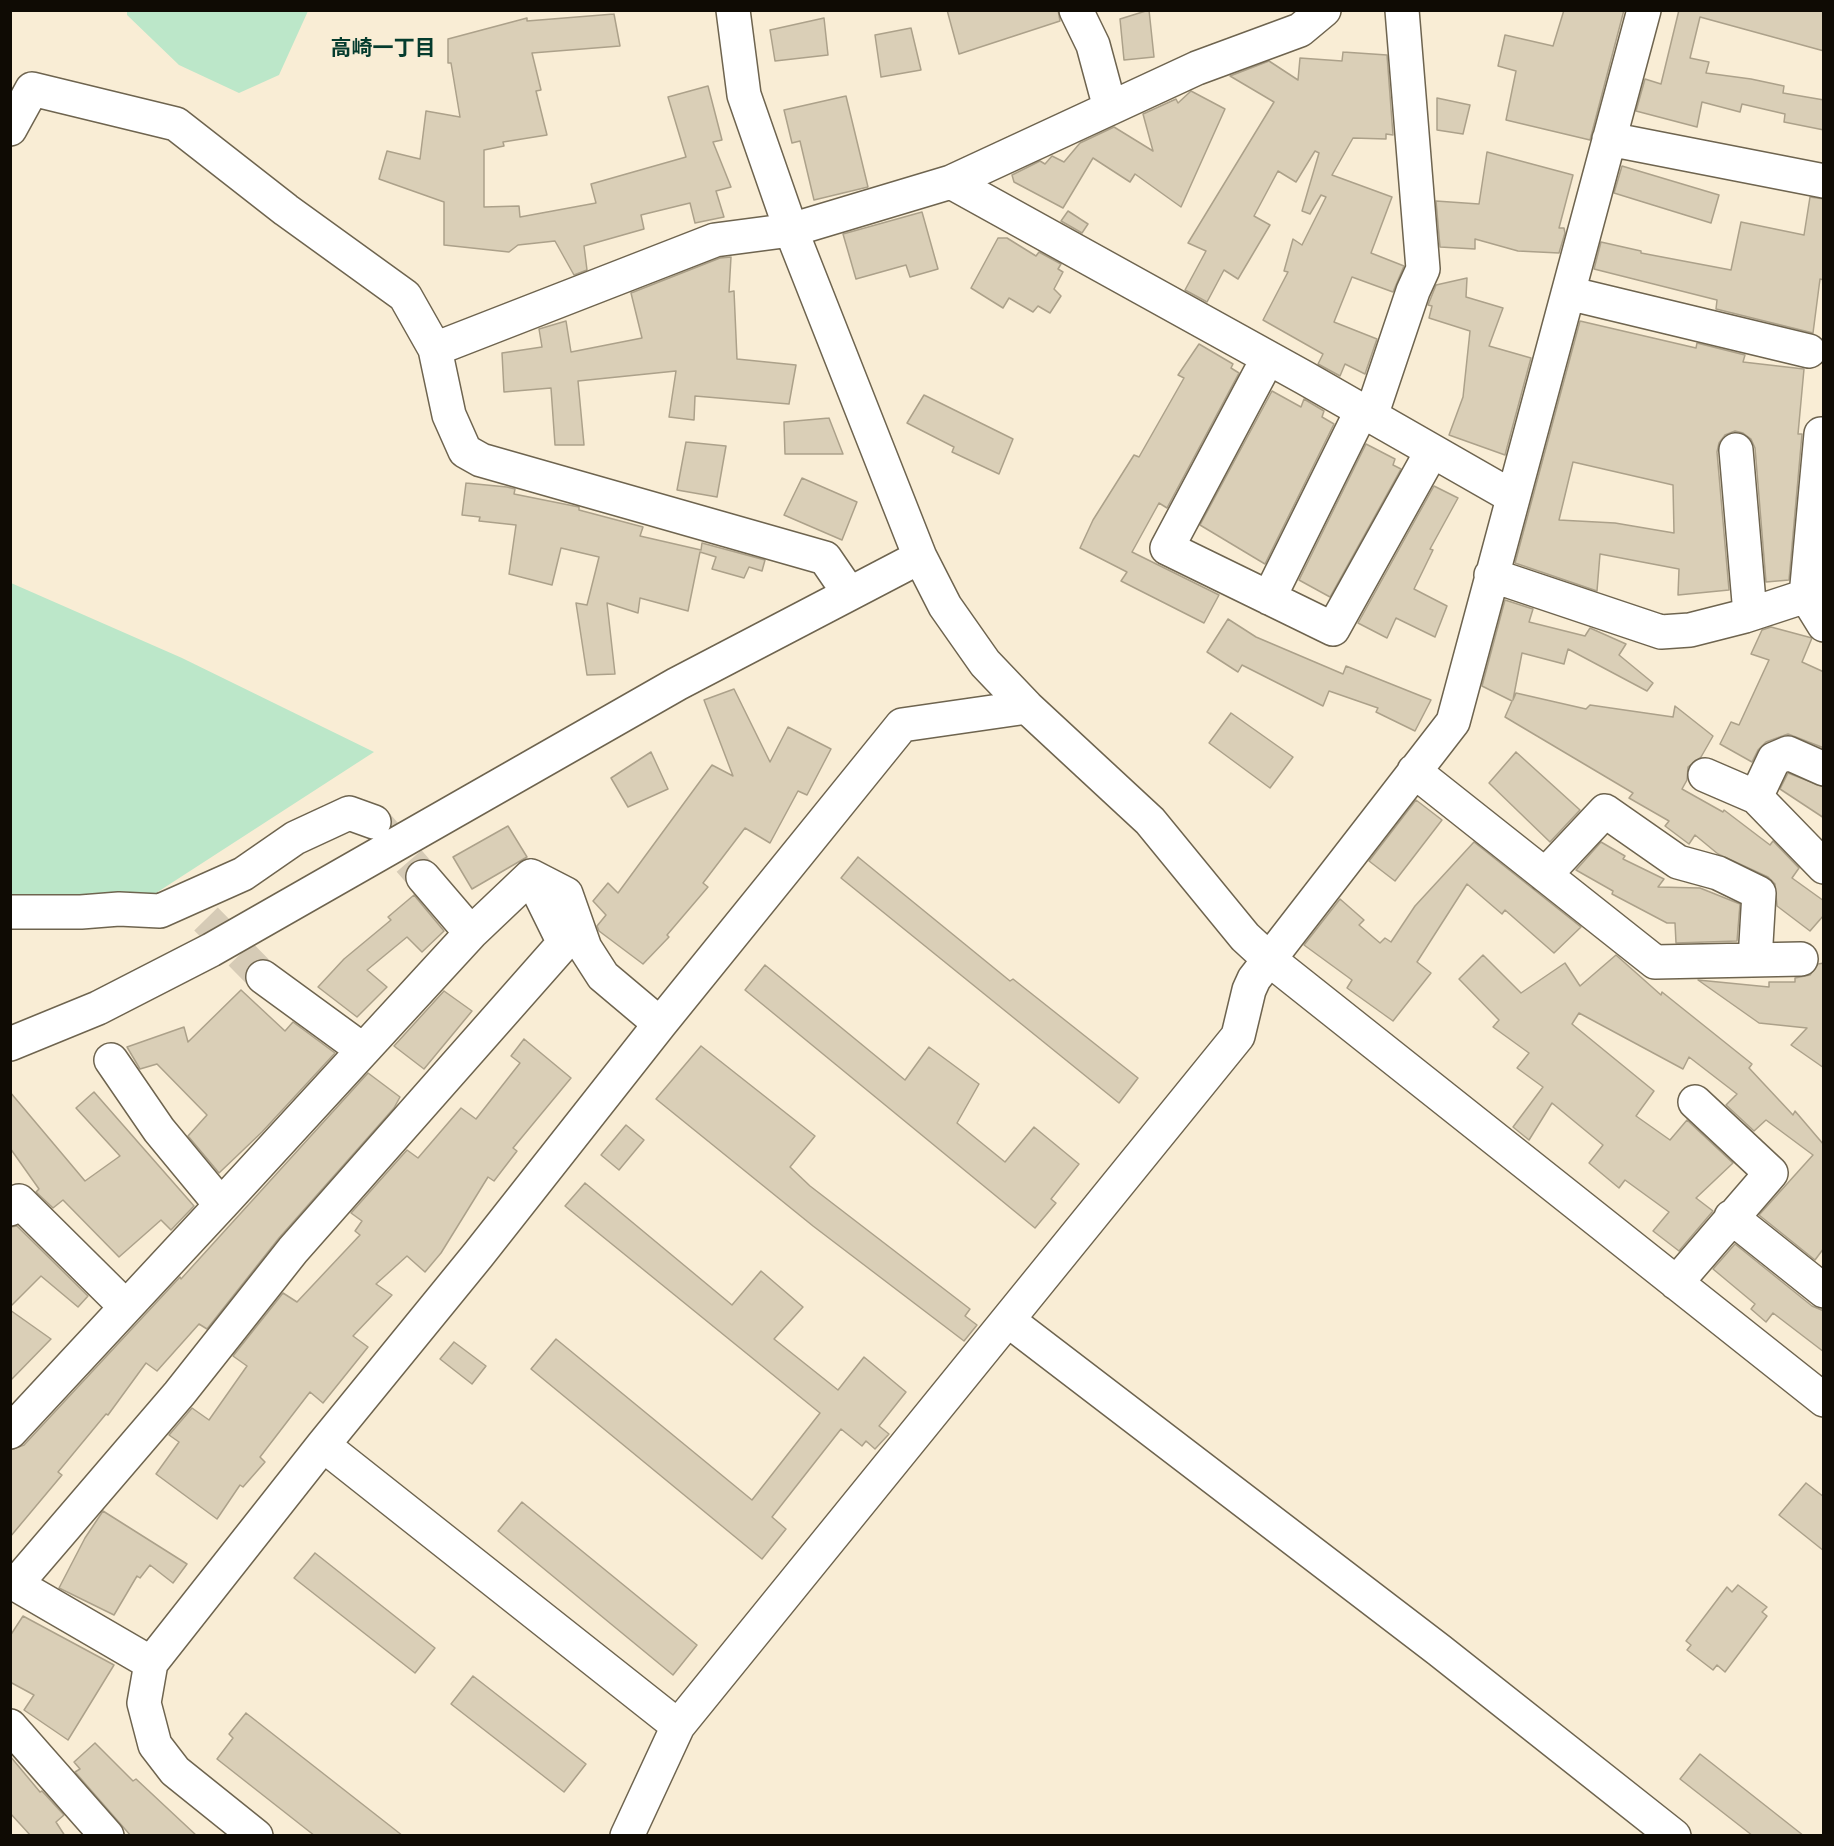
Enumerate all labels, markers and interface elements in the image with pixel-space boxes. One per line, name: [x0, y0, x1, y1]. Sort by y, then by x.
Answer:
district label: 高崎一丁目: [331, 36, 435, 62]

